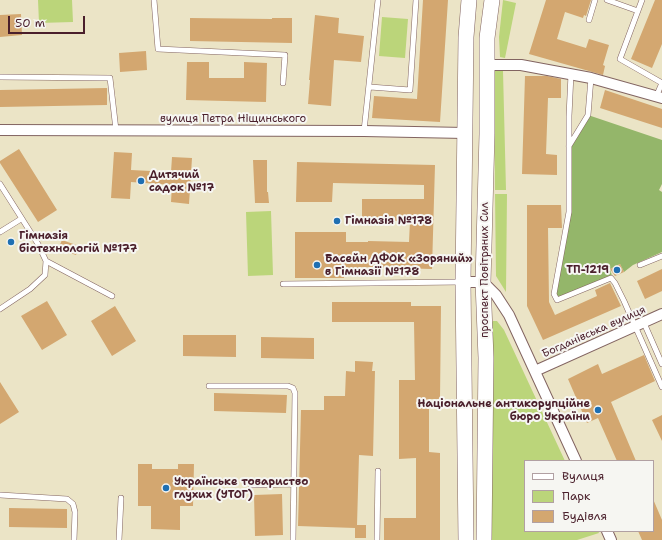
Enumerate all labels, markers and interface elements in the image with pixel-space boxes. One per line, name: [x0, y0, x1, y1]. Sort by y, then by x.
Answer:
scale bar: [10, 8, 87, 34]
text: 50 m: [15, 15, 45, 31]
street label: вулиця Петра Ніщинського: [160, 112, 306, 126]
place label: Дитячий садок №17: [149, 168, 214, 194]
marker: Дитячий садок №17: [136, 176, 146, 186]
street label: проспект Повітряних Сил: [478, 202, 492, 338]
place label: Гімназія №178: [345, 214, 432, 228]
marker: Гімназія №178: [332, 216, 342, 226]
place label: Гімназія біотехнологій №177: [19, 229, 137, 255]
marker: Гімназія біотехнологій №177: [6, 237, 16, 247]
place label: Басейн ДФОК «Зоряний» в Гімназії №178: [325, 252, 473, 278]
marker: Басейн ДФОК «Зоряний» в Гімназії №178: [312, 260, 322, 270]
place label: ТП-1219: [566, 263, 609, 277]
marker: ТП-1219: [612, 265, 622, 275]
street label: Богданівська вулиця: [540, 303, 648, 361]
place label: Національне антикорупційне бюро України: [418, 397, 590, 423]
marker: Національне антикорупційне бюро України: [593, 405, 603, 415]
legend: [524, 460, 654, 532]
text: Вулиця: [562, 468, 604, 484]
place label: Українське товариство глухих (УТОГ): [174, 475, 308, 501]
marker: Українське товариство глухих (УТОГ): [161, 483, 171, 493]
text: Парк: [562, 488, 590, 504]
text: Будівля: [562, 508, 607, 524]

